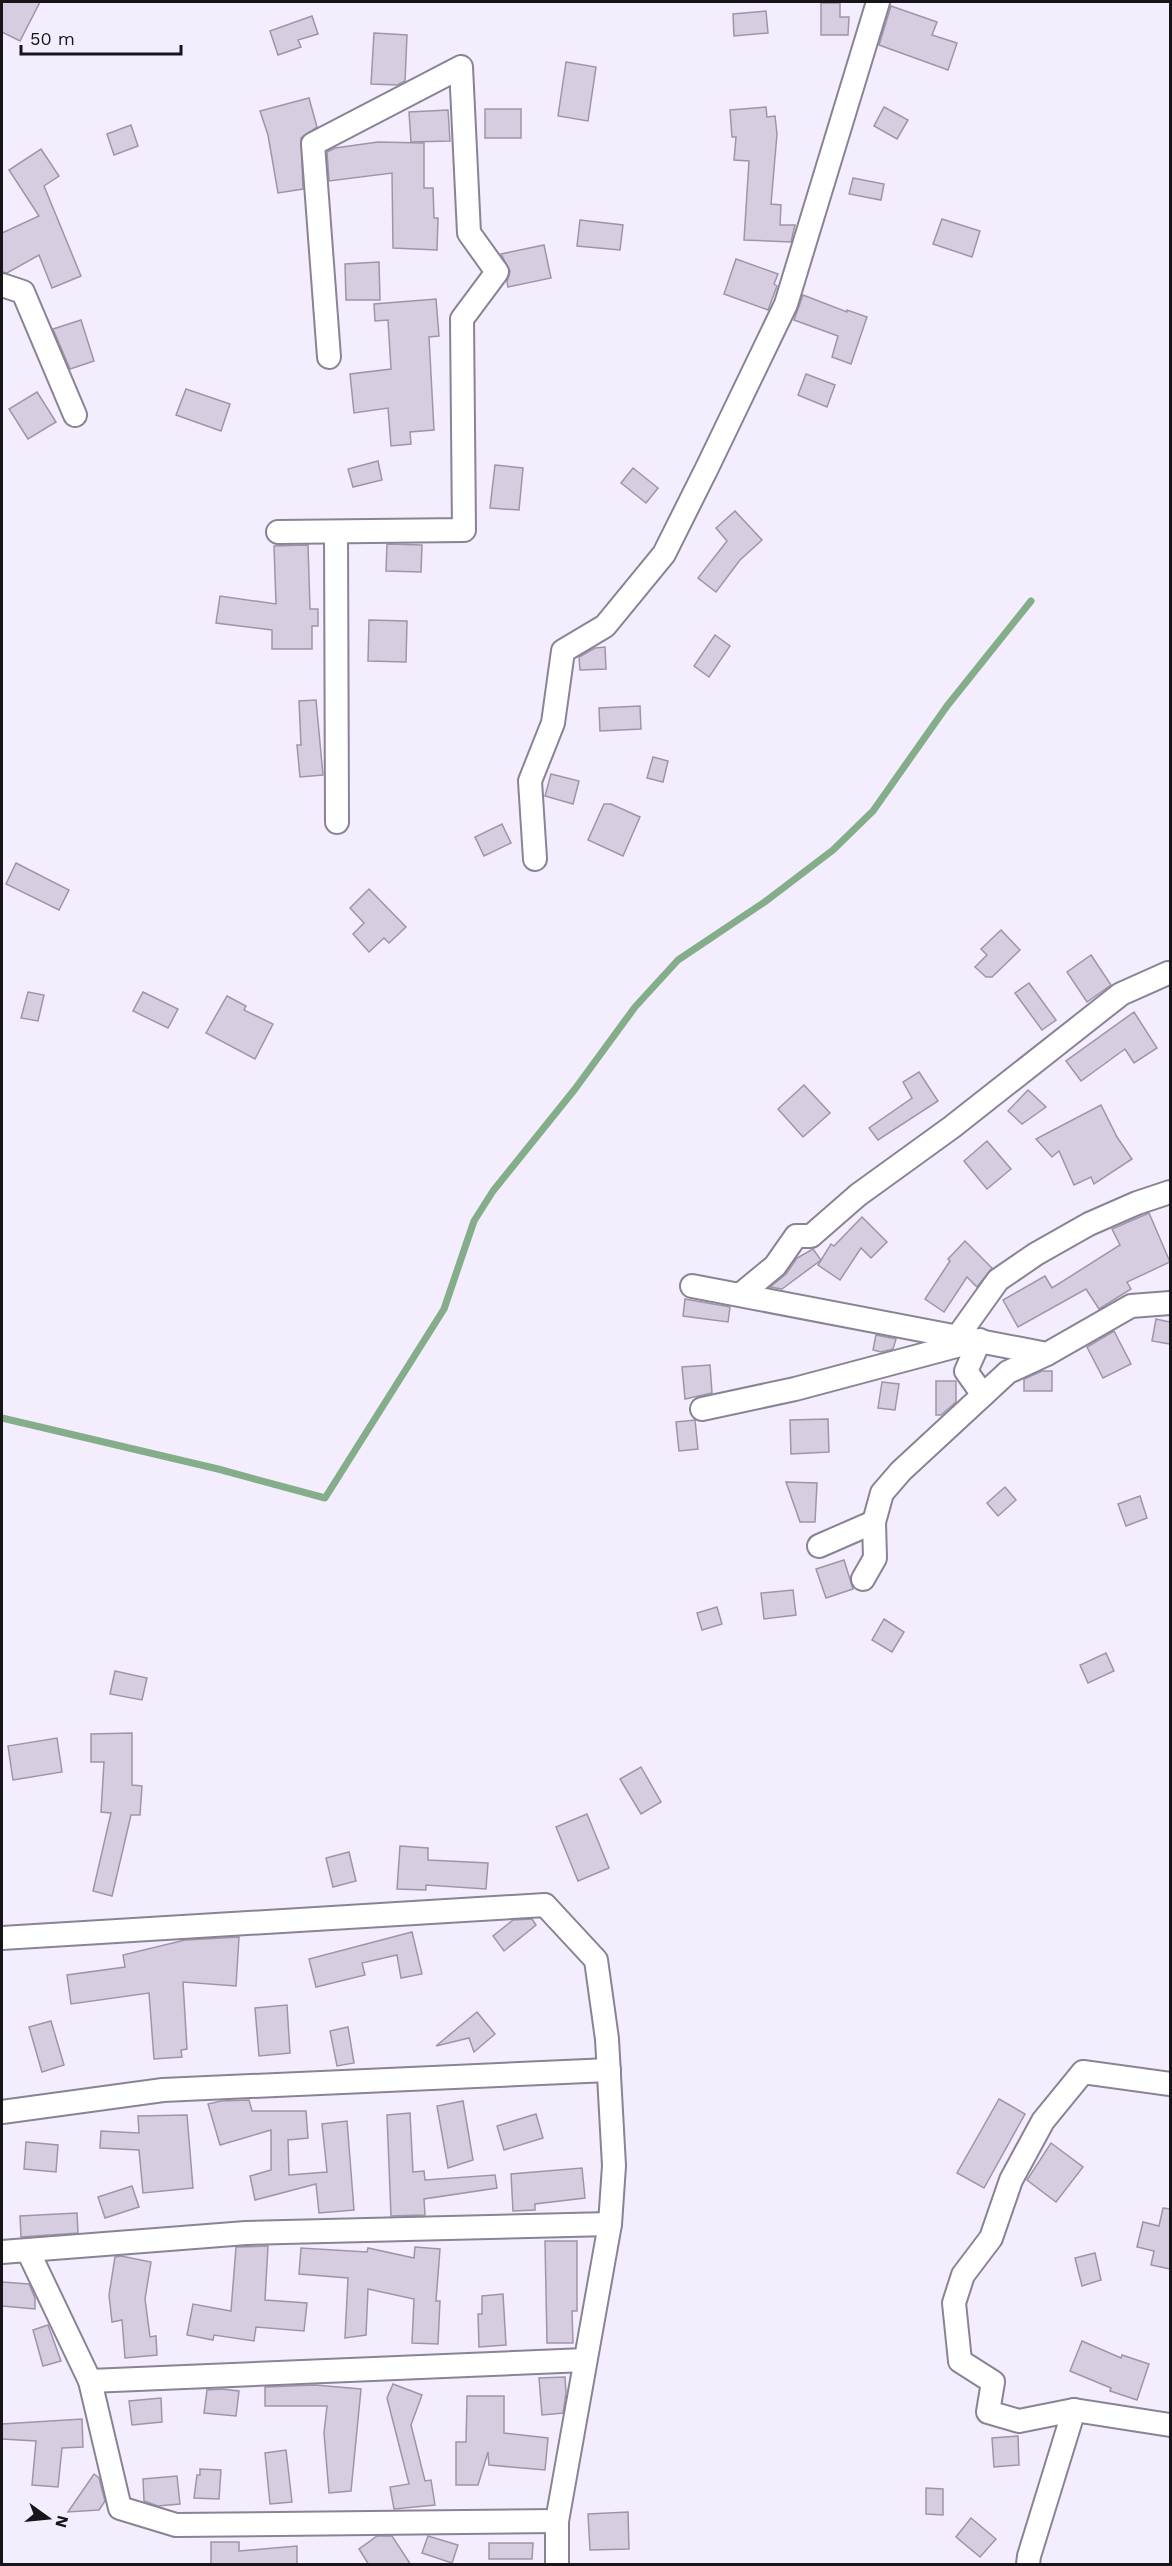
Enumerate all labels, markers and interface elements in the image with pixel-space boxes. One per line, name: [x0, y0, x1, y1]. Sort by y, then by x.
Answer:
scale bar: [21, 18, 182, 56]
text: 50 m: [30, 28, 75, 49]
north arrow: [18, 2488, 78, 2548]
text: N: [51, 2514, 73, 2530]

